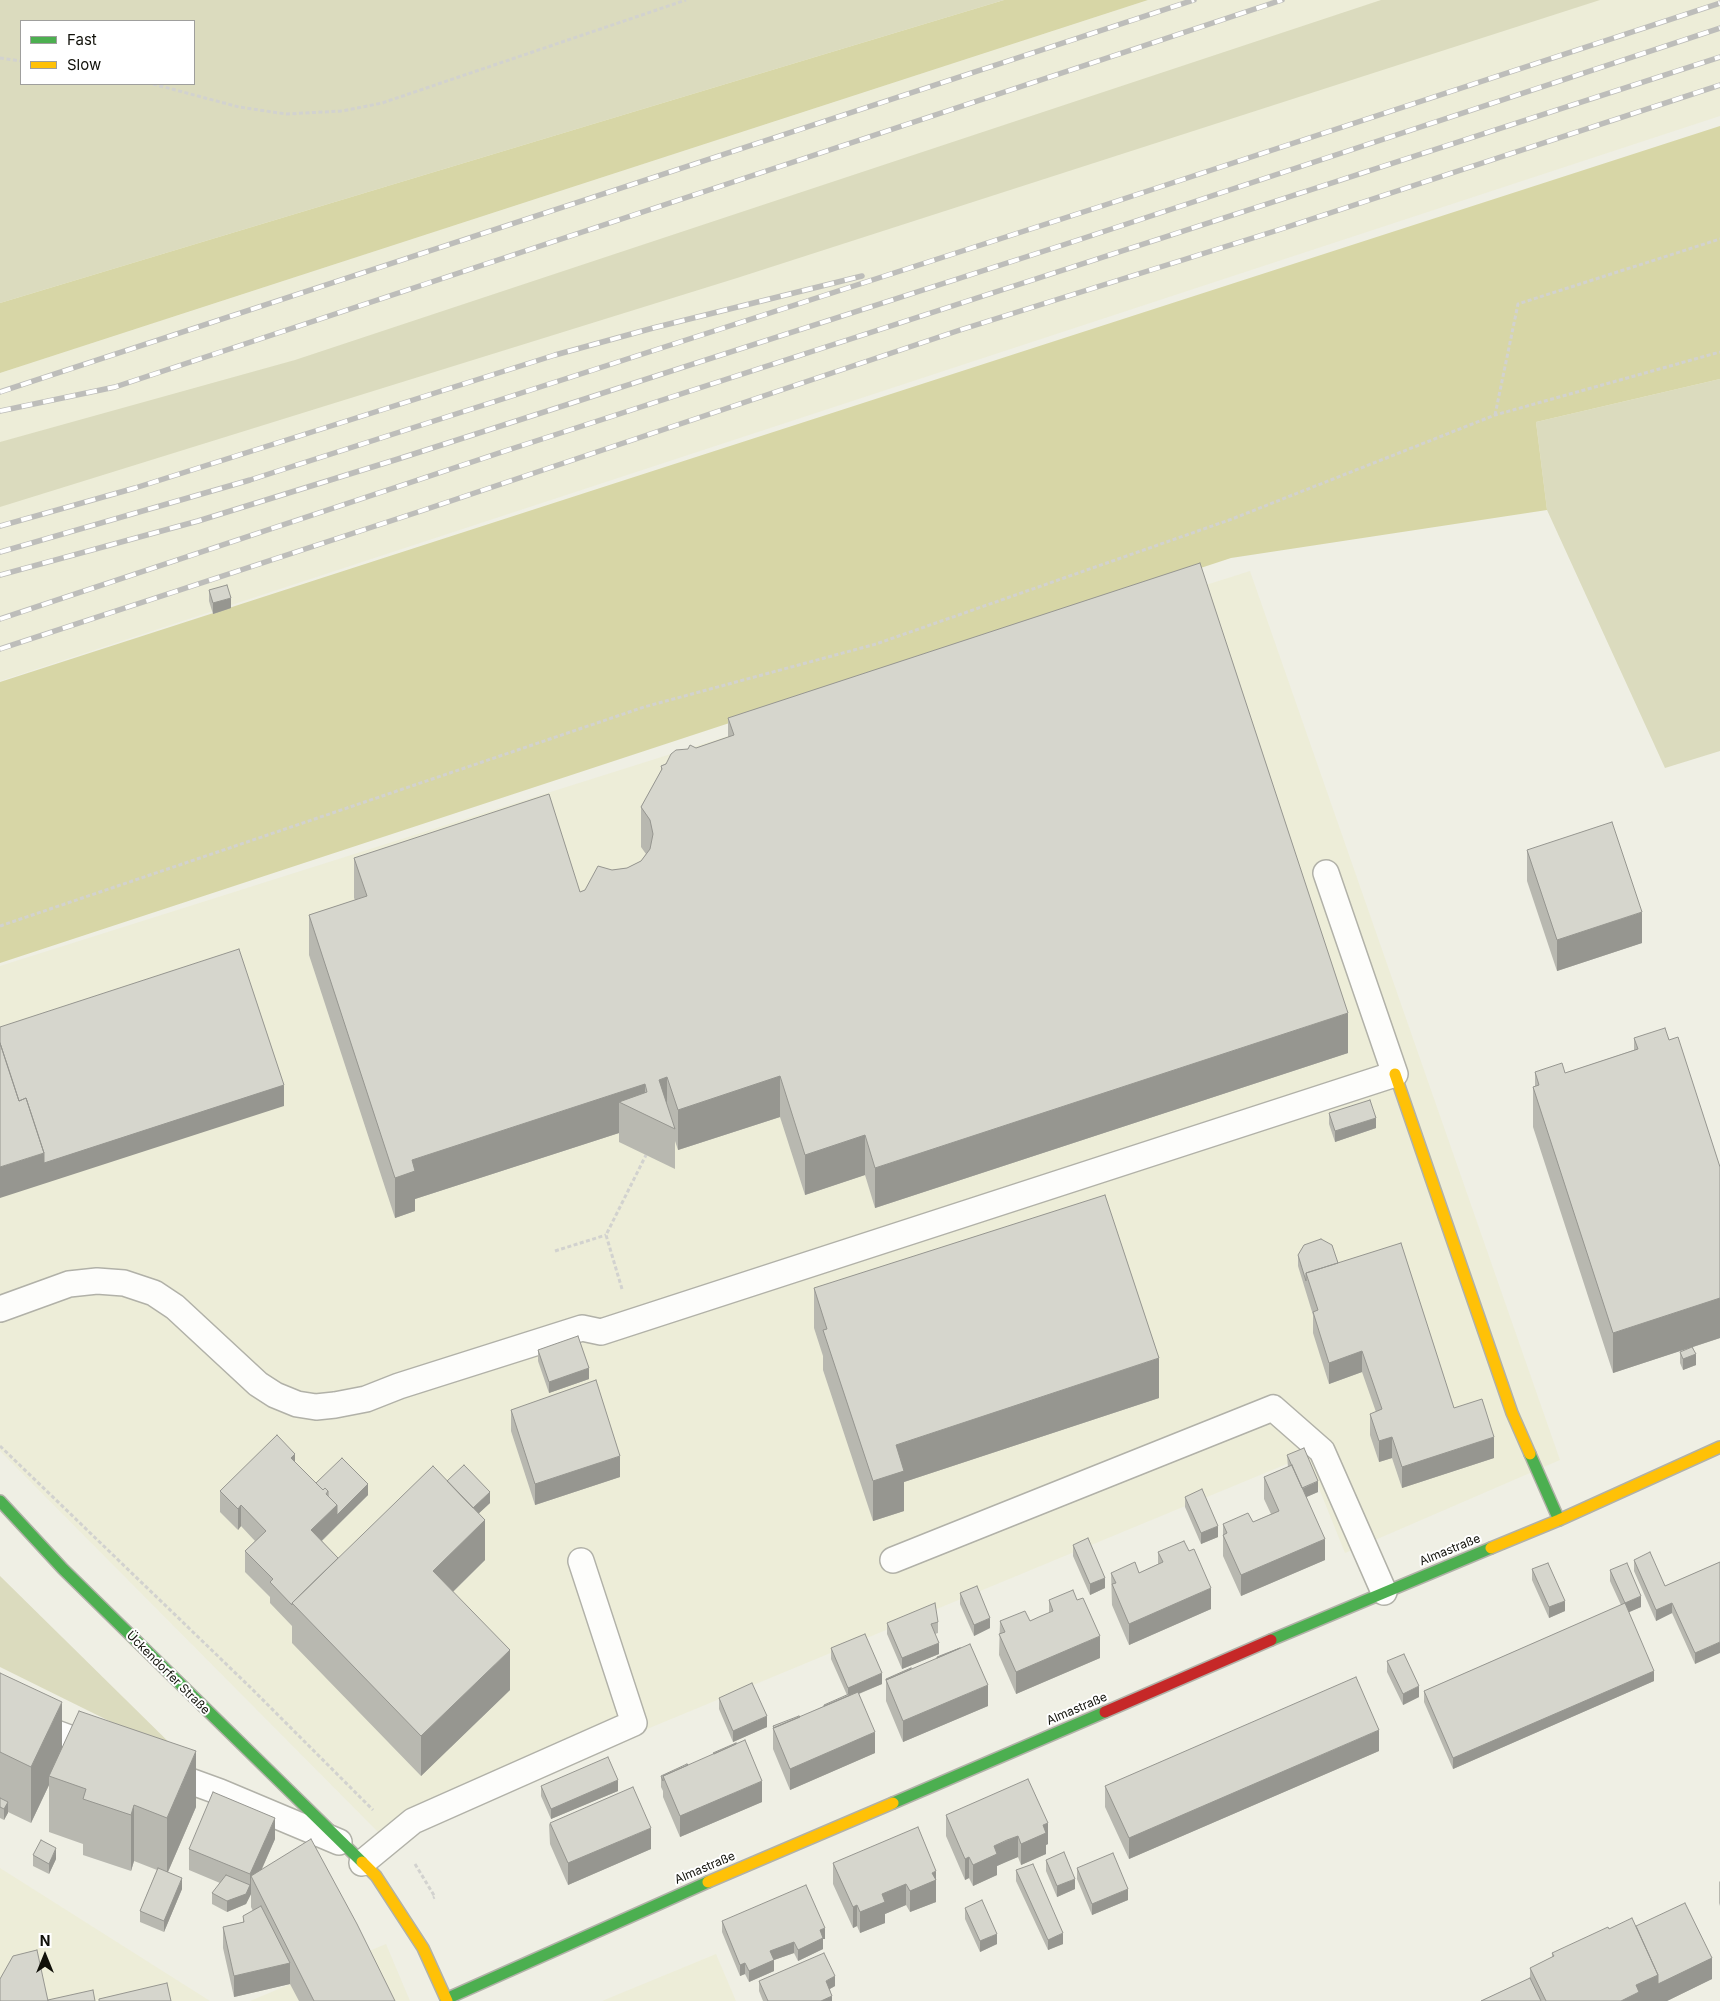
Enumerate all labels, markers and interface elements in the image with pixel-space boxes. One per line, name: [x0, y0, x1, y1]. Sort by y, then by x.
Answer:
legend: [20, 20, 195, 85]
text: Fast: [67, 30, 97, 49]
text: Slow: [67, 55, 101, 74]
street label: Almastraße: [1417, 1531, 1483, 1569]
street label: Ückendorfer Straße: [123, 1628, 213, 1718]
street label: Almastraße: [1045, 1690, 1109, 1728]
street label: Almastraße: [673, 1849, 737, 1887]
north arrow: [20, 1931, 70, 1981]
text: N: [40, 1932, 50, 1949]

